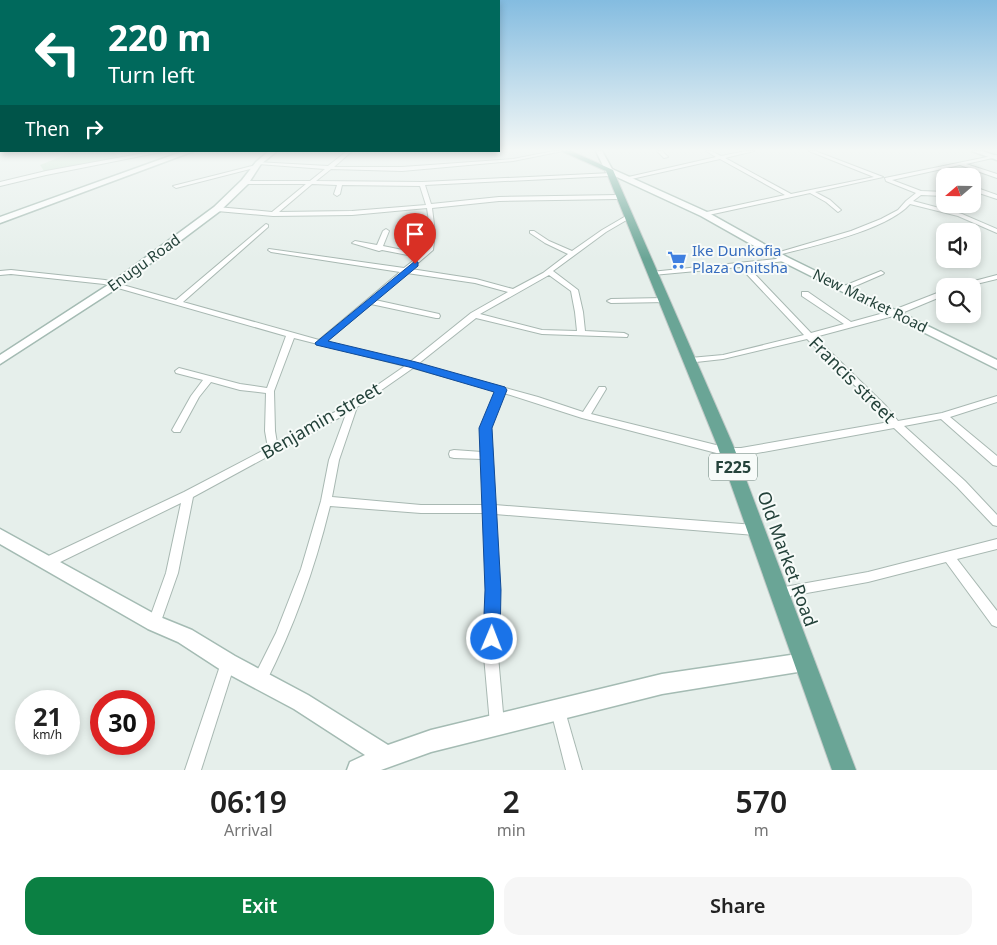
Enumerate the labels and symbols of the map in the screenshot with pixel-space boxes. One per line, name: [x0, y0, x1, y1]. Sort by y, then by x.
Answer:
north arrow: [936, 168, 981, 212]
pin: [394, 213, 436, 264]
street label: Enugu Road: [103, 229, 184, 295]
place label: Ike Dunkofia Plaza Onitsha: [692, 240, 788, 277]
supermarket icon: Ike Dunkofia Plaza Onitsha: [666, 249, 688, 271]
street label: New Market Road: [810, 264, 931, 337]
street label: Francis street: [804, 331, 902, 428]
street label: Benjamin street: [256, 376, 385, 464]
road number: F225: [709, 454, 757, 481]
street label: Old Market Road: [752, 488, 824, 630]
position arrow: [465, 612, 517, 664]
speed limit sign: 30: [90, 690, 155, 755]

